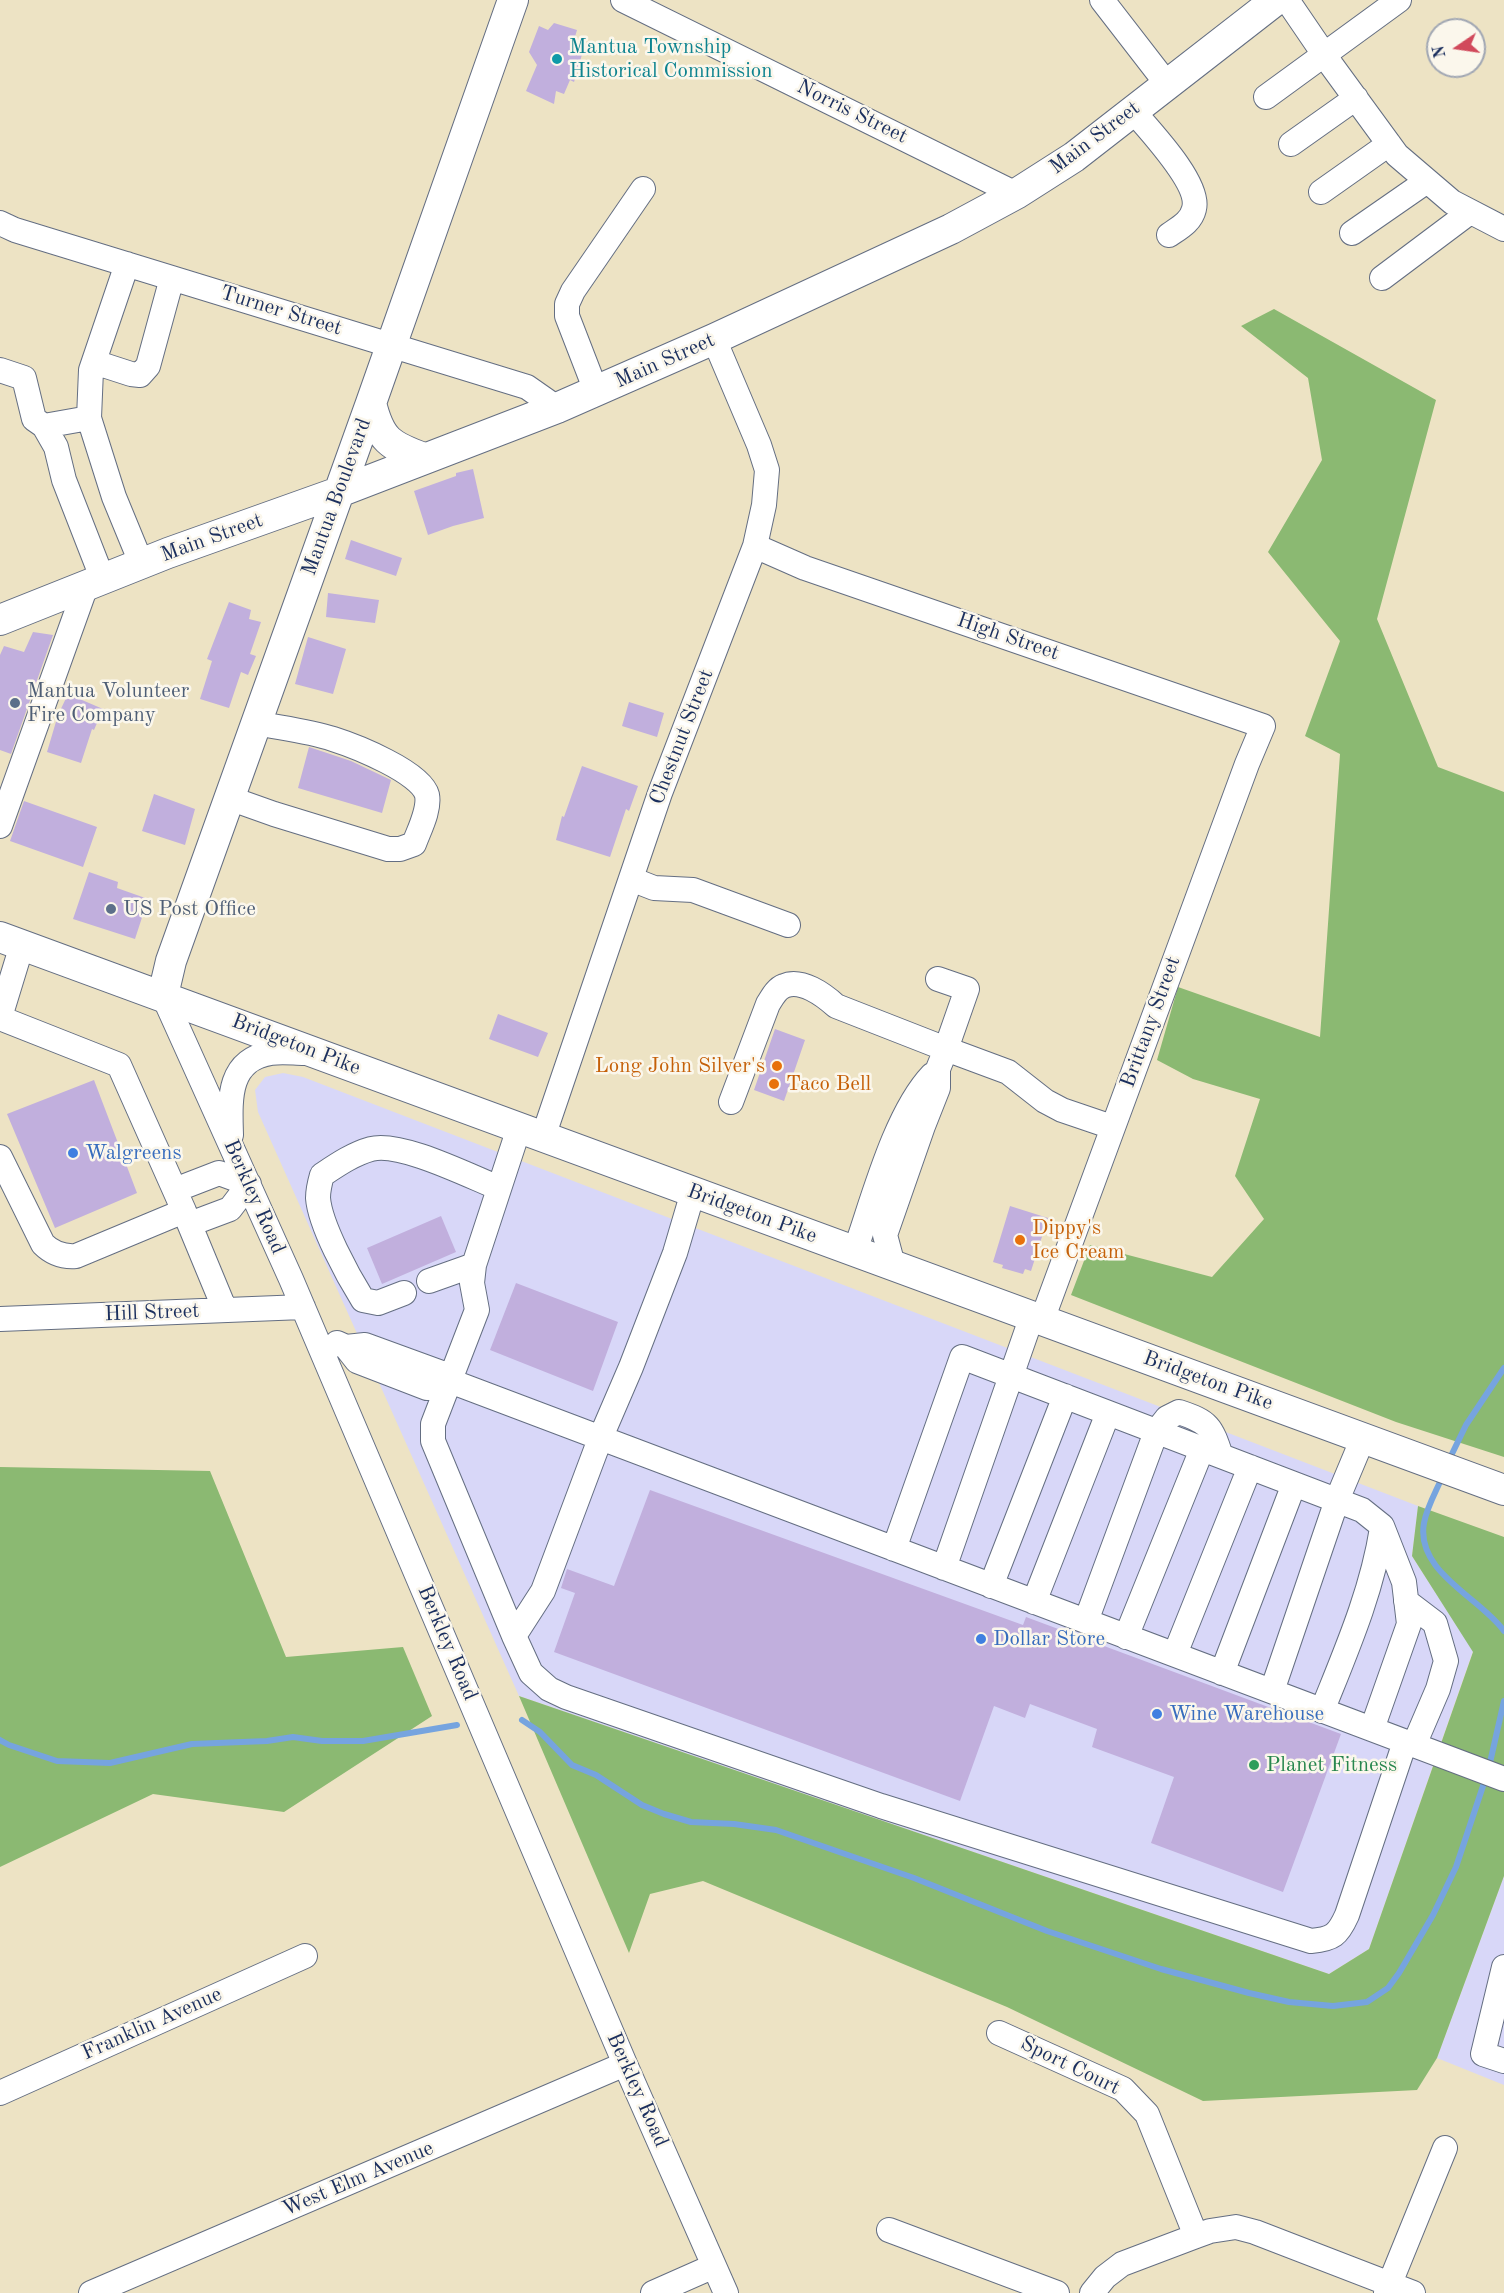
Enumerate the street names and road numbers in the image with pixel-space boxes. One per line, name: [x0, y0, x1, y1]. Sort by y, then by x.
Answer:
street label: Norris Street: [792, 74, 912, 150]
street label: Main Street: [1045, 96, 1145, 180]
street label: Turner Street: [217, 281, 345, 341]
street label: Main Street: [611, 328, 719, 394]
street label: Mantua Boulevard: [297, 415, 377, 579]
street label: Main Street: [158, 508, 266, 568]
street label: High Street: [954, 608, 1062, 666]
street label: Chestnut Street: [645, 666, 719, 808]
street label: Brittany Street: [1116, 953, 1186, 1091]
street label: Bridgeton Pike: [228, 1009, 364, 1081]
street label: Berkley Road: [218, 1136, 290, 1258]
street label: Bridgeton Pike: [684, 1179, 820, 1249]
street label: Hill Street: [104, 1299, 200, 1327]
street label: Bridgeton Pike: [1140, 1346, 1276, 1416]
street label: Berkley Road: [411, 1582, 483, 1704]
street label: Franklin Avenue: [78, 1982, 226, 2066]
street label: Berkley Road: [601, 2029, 673, 2151]
street label: Sport Court: [1016, 2031, 1124, 2101]
street label: West Elm Avenue: [279, 2136, 437, 2222]

